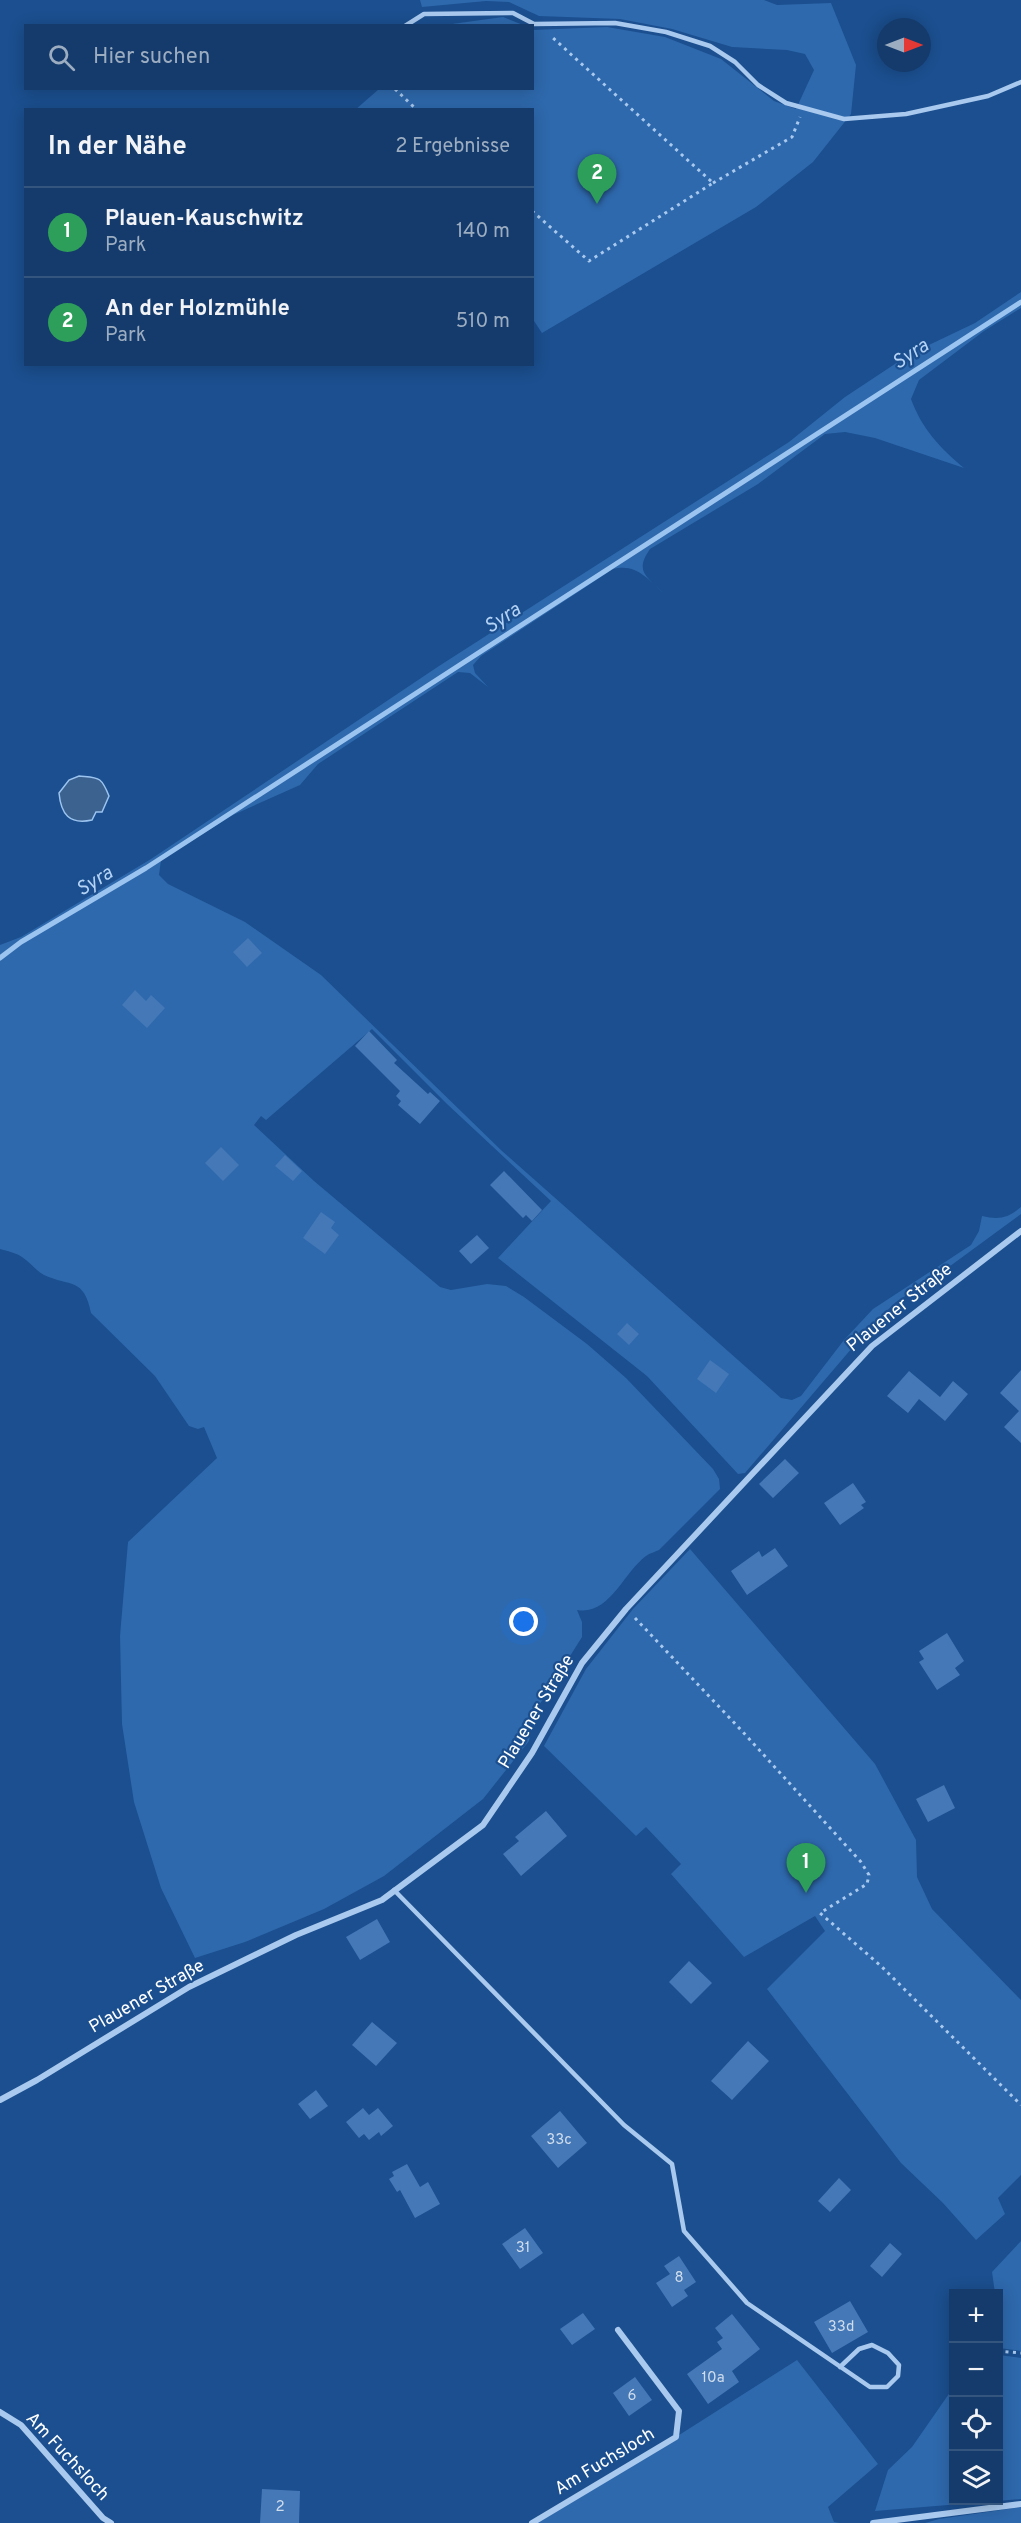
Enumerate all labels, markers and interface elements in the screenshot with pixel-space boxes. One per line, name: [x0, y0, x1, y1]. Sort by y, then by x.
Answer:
north arrow: [877, 18, 931, 72]
search box: [24, 24, 534, 90]
icon: search: [45, 41, 78, 74]
text: Hier suchen: [93, 44, 210, 71]
text: In der Nähe: [48, 131, 187, 164]
text: 2 Ergebnisse: [395, 134, 510, 160]
pin: 2: [578, 154, 616, 204]
text: Plauen-Kauschwitz: [105, 206, 304, 233]
text: 1: [64, 219, 72, 245]
text: 140 m: [456, 219, 510, 245]
text: Park: [105, 233, 146, 259]
text: An der Holzmühle: [105, 296, 290, 323]
text: 2: [61, 309, 74, 335]
text: 510 m: [456, 309, 510, 335]
text: Park: [105, 323, 146, 349]
water label: Syra: [888, 333, 935, 376]
water label: Syra: [480, 597, 527, 640]
water label: Syra: [72, 860, 119, 903]
street label: Plauener Straße: [842, 1258, 958, 1358]
your location: [509, 1607, 538, 1636]
street label: Plauener Straße: [494, 1651, 580, 1773]
pin: 1: [786, 1844, 826, 1893]
street label: Plauener Straße: [85, 1955, 209, 2039]
house number: 33c: [546, 2131, 572, 2150]
house number: 31: [516, 2239, 530, 2258]
house number: 8: [674, 2269, 684, 2288]
map controls: [949, 2289, 1003, 2505]
button: +: [949, 2289, 1003, 2343]
house number: 33d: [828, 2318, 854, 2337]
button: −: [949, 2343, 1003, 2397]
house number: 10a: [701, 2369, 725, 2388]
house number: 6: [628, 2387, 637, 2406]
button: locate: [949, 2397, 1003, 2451]
street label: Am Fuchsloch: [20, 2408, 114, 2506]
street label: Am Fuchsloch: [551, 2423, 659, 2501]
button: layers: [949, 2451, 1003, 2505]
house number: 2: [275, 2498, 285, 2517]

